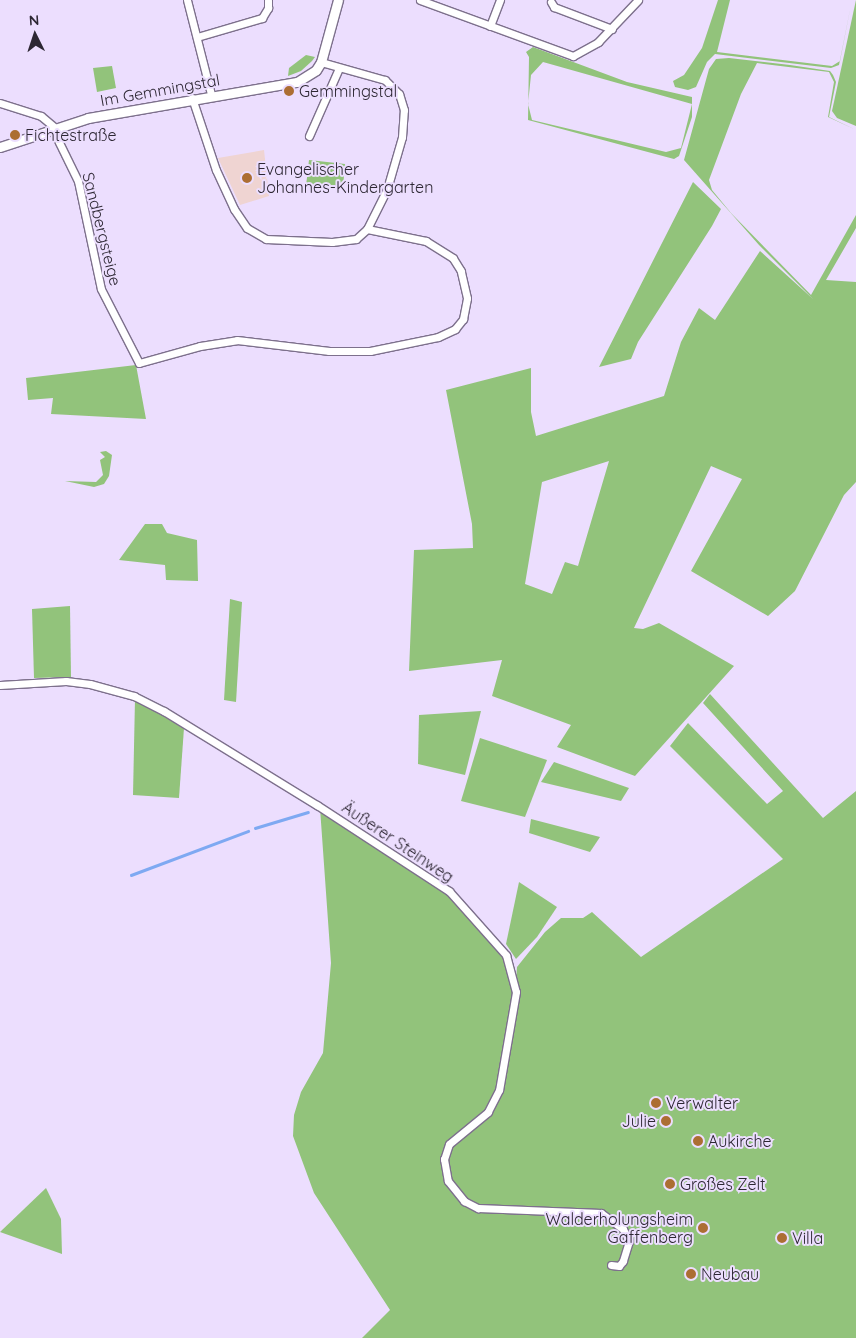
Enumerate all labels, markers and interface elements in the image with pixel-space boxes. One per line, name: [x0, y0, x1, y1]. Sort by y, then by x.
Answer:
north arrow: [10, 10, 60, 60]
text: N: [28, 11, 40, 29]
street label: Im Gemmingstal: [99, 70, 221, 110]
place label: Gemmingstal: [299, 81, 397, 101]
marker: Gemmingstal: [283, 85, 295, 97]
place label: Fichtestraße: [25, 125, 117, 145]
marker: Fichtestraße: [9, 129, 21, 141]
place label: Evangelischer Johannes-Kindergarten: [257, 159, 433, 197]
street label: Sandbergsteige: [79, 170, 125, 288]
marker: Evangelischer Johannes-Kindergarten: [241, 172, 253, 184]
street label: Äußerer Steinweg: [338, 798, 458, 886]
place label: Verwalter: [666, 1093, 738, 1113]
marker: Verwalter: [650, 1097, 662, 1109]
place label: Julie: [622, 1111, 656, 1131]
marker: Julie: [660, 1115, 672, 1127]
place label: Aukirche: [708, 1131, 772, 1151]
marker: Aukirche: [692, 1135, 704, 1147]
place label: Großes Zelt: [680, 1174, 766, 1194]
marker: Großes Zelt: [664, 1178, 676, 1190]
place label: Walderholungsheim Gaffenberg: [545, 1209, 693, 1247]
marker: Walderholungsheim Gaffenberg: [697, 1222, 709, 1234]
place label: Villa: [792, 1228, 823, 1248]
marker: Villa: [776, 1232, 788, 1244]
place label: Neubau: [701, 1264, 759, 1284]
marker: Neubau: [685, 1268, 697, 1280]

